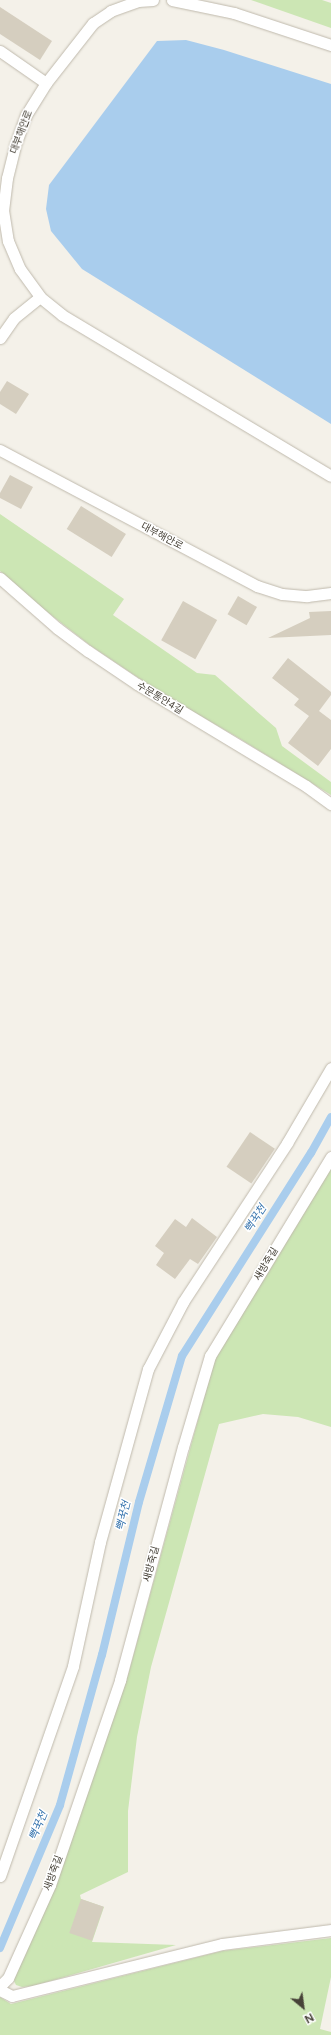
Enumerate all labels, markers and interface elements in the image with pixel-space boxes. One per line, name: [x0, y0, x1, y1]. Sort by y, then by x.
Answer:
street label: 대부해안로: [7, 108, 35, 156]
street label: 대부해안로: [139, 520, 185, 552]
street label: 수문통안4길: [135, 679, 185, 717]
water label: 뻑꾹천: [242, 1203, 270, 1235]
street label: 새방죽길: [251, 1245, 281, 1283]
water label: 뻑꾹천: [114, 1500, 134, 1532]
street label: 새방죽길: [140, 1545, 162, 1583]
water label: 뻑꾹천: [27, 1809, 51, 1843]
street label: 새방죽길: [41, 1854, 65, 1892]
north arrow: [283, 1987, 323, 2027]
text: N: [302, 2010, 316, 2026]

